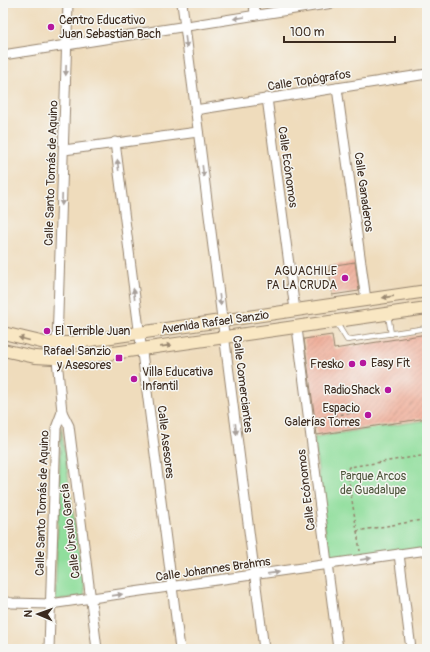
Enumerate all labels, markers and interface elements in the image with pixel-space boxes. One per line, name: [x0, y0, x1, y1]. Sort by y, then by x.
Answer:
place label: Centro Educativo Juan Sebastian Bach: [59, 13, 161, 42]
one-way arrow: [233, 15, 245, 21]
scale bar: [284, 18, 395, 44]
marker: Centro Educativo Juan Sebastian Bach: [46, 22, 56, 32]
text: 100 m: [290, 25, 325, 40]
one-way arrow: [183, 36, 189, 48]
one-way arrow: [63, 64, 69, 77]
street label: Calle Topógrafos: [266, 66, 352, 94]
street label: Calle Santo Tomás de Aquino: [41, 99, 62, 246]
street label: Calle Ecónomos: [274, 126, 301, 209]
street label: Calle Ganaderos: [350, 151, 377, 234]
one-way arrow: [115, 159, 121, 171]
one-way arrow: [200, 165, 206, 177]
one-way arrow: [59, 194, 65, 207]
place label: AGUACHILE PA LA CRUDA: [267, 264, 337, 293]
marker: AGUACHILE PA LA CRUDA: [340, 273, 350, 283]
one-way arrow: [131, 288, 137, 300]
one-way arrow: [217, 293, 223, 306]
one-way arrow: [382, 294, 394, 300]
street label: Avenida Rafael Sanzio: [160, 307, 271, 337]
place label: El Terrible Juan: [55, 324, 131, 339]
marker: El Terrible Juan: [42, 326, 52, 336]
one-way arrow: [18, 335, 31, 341]
street label: Calle Comerciantes: [229, 335, 256, 434]
one-way arrow: [160, 343, 172, 349]
place label: Rafael Sanzio y Asesores: [43, 344, 112, 373]
marker: Rafael Sanzio y Asesores: [114, 353, 124, 363]
place label: Easy Fit: [371, 356, 410, 371]
place label: Fresko: [310, 357, 345, 372]
marker: Easy Fit: [358, 358, 368, 368]
marker: Fresko: [347, 359, 357, 369]
place label: Villa Educativa Infantil: [142, 365, 213, 394]
marker: Villa Educativa Infantil: [129, 374, 139, 384]
place label: RadioShack: [324, 383, 380, 398]
marker: RadioShack: [383, 385, 393, 395]
place label: Espacio Galerías Torres: [284, 401, 361, 430]
street label: Calle Asesores: [154, 405, 177, 480]
marker: Espacio Galerías Torres: [363, 410, 373, 420]
one-way arrow: [233, 422, 239, 435]
street label: Calle Santo Tomás de Aquino: [32, 429, 53, 576]
street label: Calle Ecónomos: [294, 448, 319, 531]
park label: Parque Arcos de Guadalupe: [340, 469, 407, 498]
street label: Calle Úrsulo García: [56, 482, 84, 579]
street label: Calle Johannes Brahms: [155, 554, 272, 585]
one-way arrow: [360, 556, 372, 562]
one-way arrow: [267, 570, 279, 576]
one-way arrow: [111, 592, 123, 598]
north arrow: [18, 594, 58, 634]
text: N: [22, 609, 35, 618]

